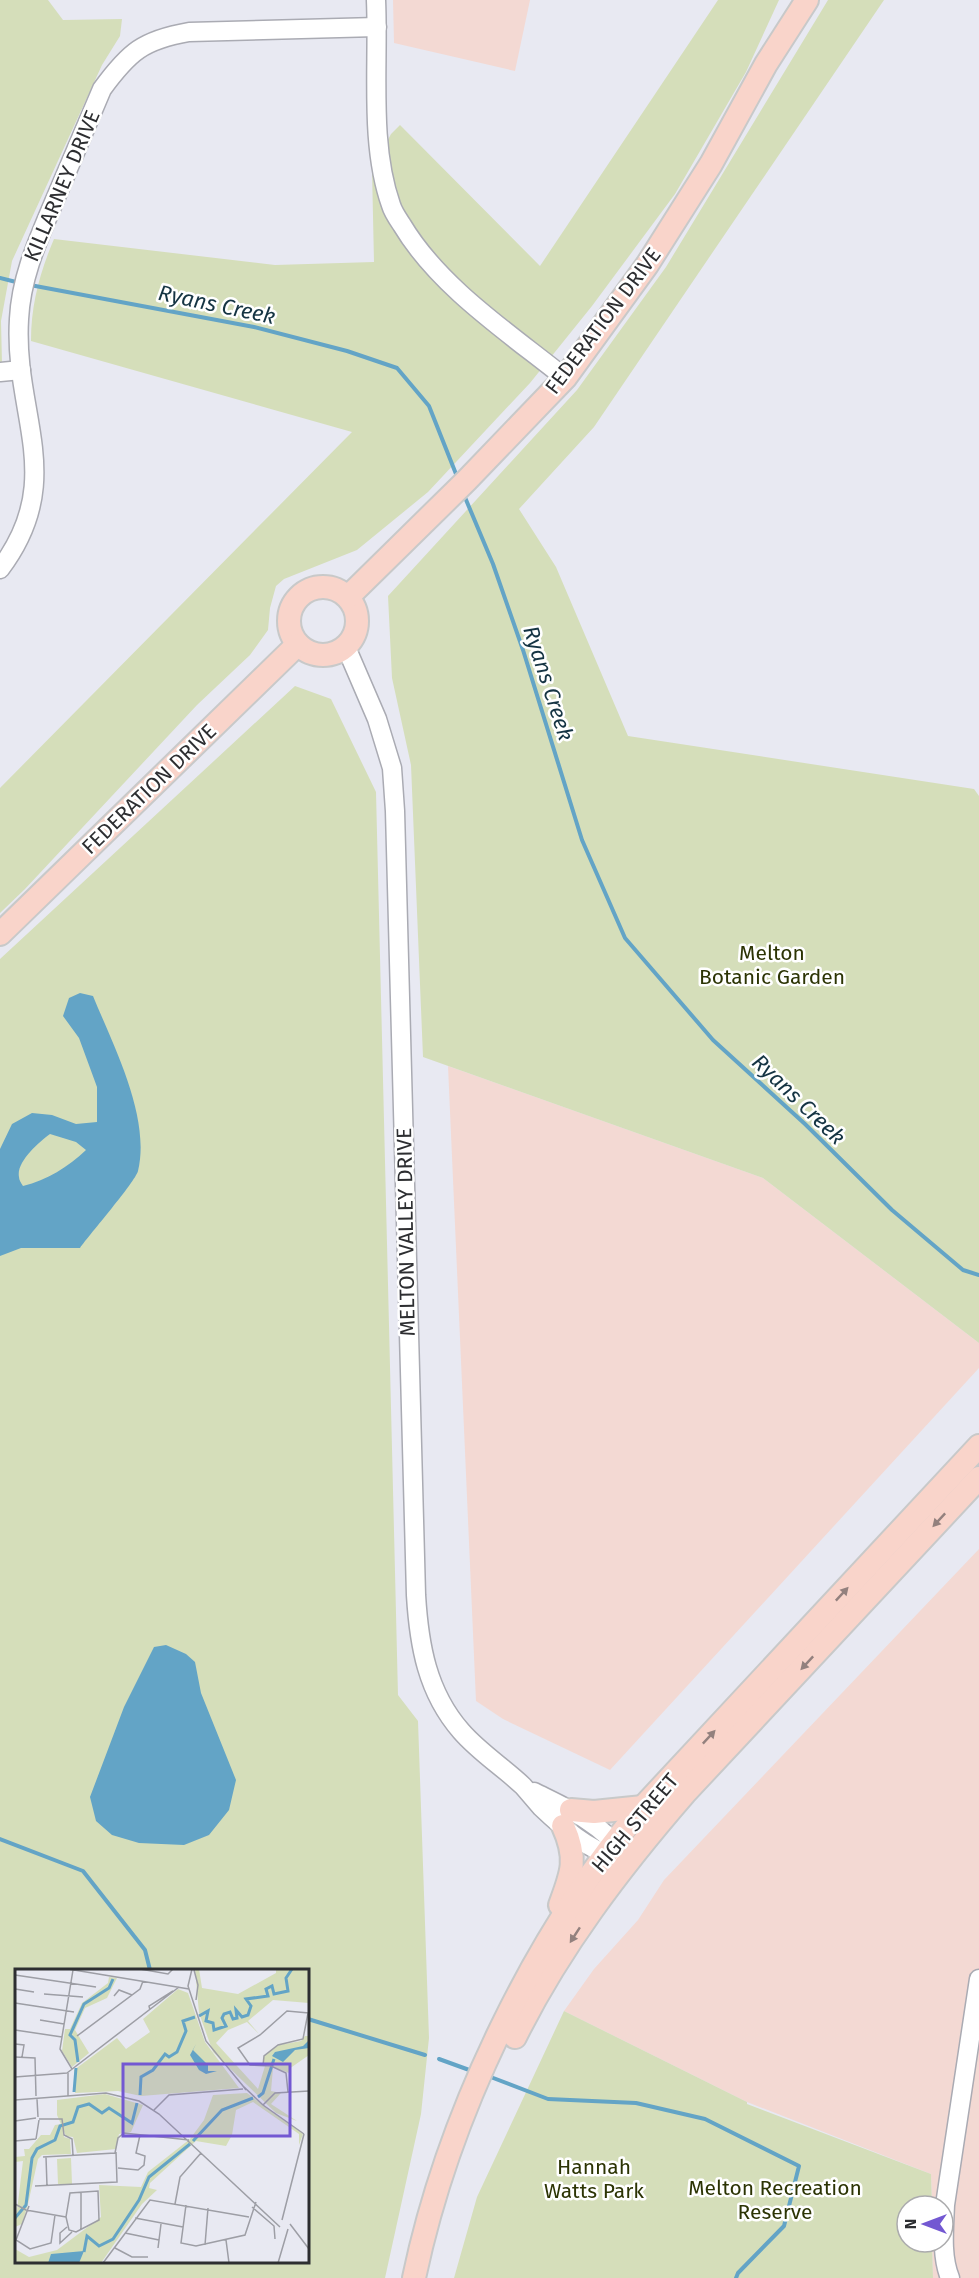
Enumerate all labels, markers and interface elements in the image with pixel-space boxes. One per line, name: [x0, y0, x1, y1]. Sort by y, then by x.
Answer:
street label: KILLARNEY DRIVE: [18, 106, 106, 266]
street label: FEDERATION DRIVE: [539, 243, 667, 399]
water label: Ryans Creek: [156, 279, 278, 330]
water label: Ryans Creek: [517, 622, 580, 744]
street label: FEDERATION DRIVE: [76, 718, 222, 860]
park label: Melton Botanic Garden: [699, 940, 845, 990]
water label: Ryans Creek: [746, 1048, 851, 1150]
street label: MELTON VALLEY DRIVE: [391, 1127, 421, 1337]
one-way arrow: [932, 1513, 946, 1528]
one-way arrow: [835, 1587, 849, 1602]
one-way arrow: [800, 1656, 814, 1670]
one-way arrow: [702, 1730, 716, 1745]
street label: HIGH STREET: [586, 1768, 684, 1878]
one-way arrow: [570, 1927, 581, 1943]
inset map: [15, 1969, 309, 2263]
park label: Hannah Watts Park: [544, 2154, 644, 2204]
park label: Melton Recreation Reserve: [688, 2175, 862, 2225]
north arrow: [895, 2194, 955, 2254]
text: N: [901, 2219, 920, 2229]

